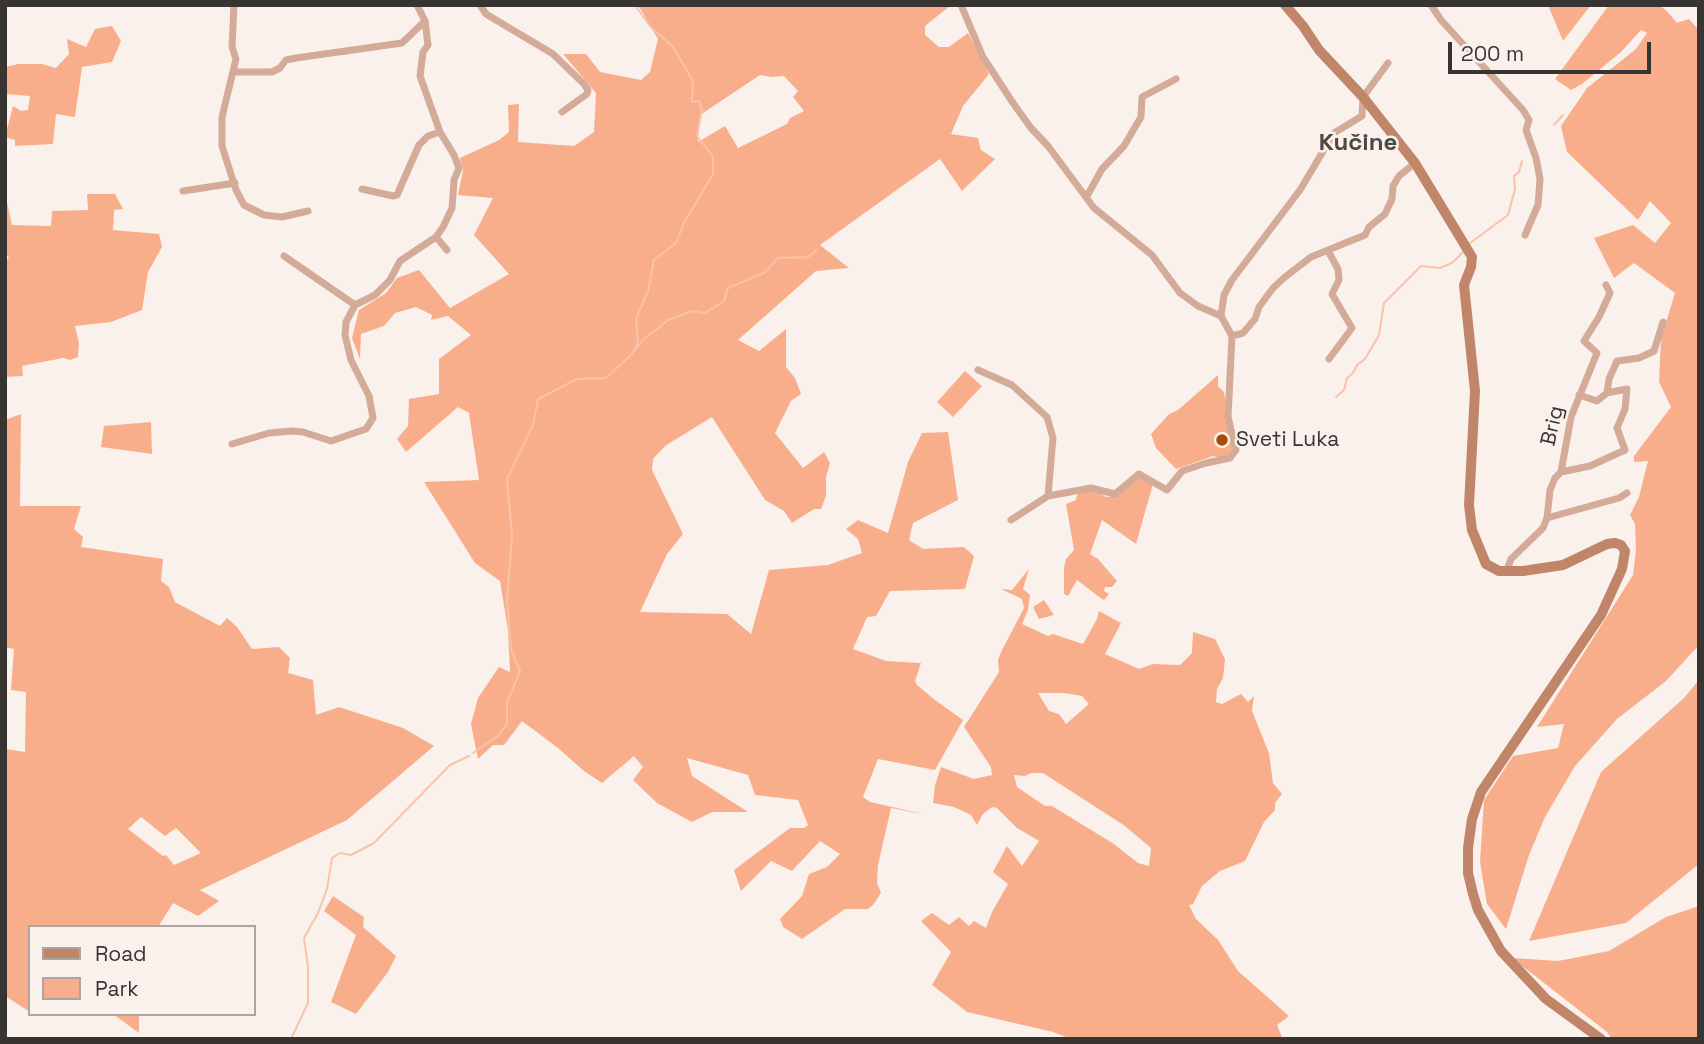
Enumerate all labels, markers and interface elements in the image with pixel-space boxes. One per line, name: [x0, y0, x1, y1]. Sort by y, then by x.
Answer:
scale bar: [1452, 28, 1655, 72]
text: 200 m: [1461, 40, 1524, 67]
district label: Kučine: [1319, 129, 1397, 157]
street label: Brig: [1536, 403, 1570, 449]
place label: Sveti Luka: [1236, 427, 1339, 453]
marker: Sveti Luka: [1214, 432, 1230, 448]
legend: [28, 925, 256, 1016]
text: Road: [95, 940, 147, 967]
text: Park: [95, 975, 139, 1002]

